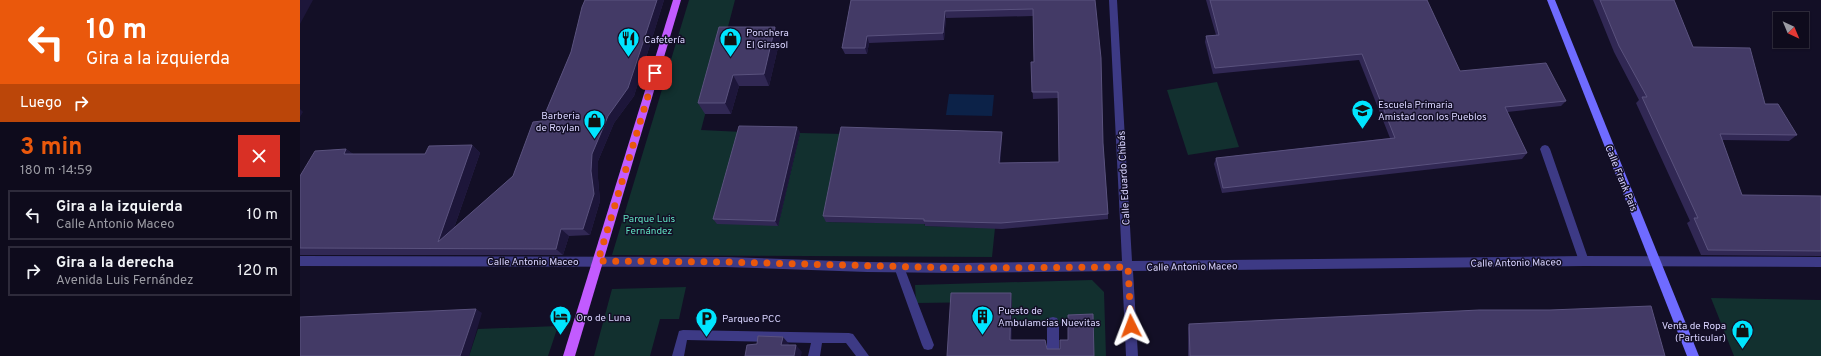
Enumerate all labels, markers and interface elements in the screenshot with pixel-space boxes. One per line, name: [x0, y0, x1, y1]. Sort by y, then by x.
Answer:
north arrow: [1773, 12, 1809, 48]
map controls: [1773, 12, 1809, 48]
text: 10 m: [86, 13, 147, 49]
icon: left: [20, 16, 72, 68]
shop icon: Ponchera El Girasol: [718, 25, 744, 58]
restaurant icon: Cafetería: [616, 26, 642, 59]
place label: Ponchera El Girasol: [746, 27, 789, 52]
place label: Cafetería: [644, 34, 685, 47]
text: Gira a la izquierda: [86, 48, 230, 71]
pin: [638, 56, 672, 90]
icon: arrive: [644, 62, 666, 84]
icon: right: [70, 92, 92, 114]
text: Luego: [20, 94, 62, 113]
school or university icon: Escuela Primaria Amistad con los Pueblos: [1349, 97, 1375, 130]
place label: Escuela Primaria Amistad con los Pueblos: [1378, 99, 1487, 124]
shop icon: Barberia de Roylan: [582, 108, 608, 141]
place label: Barberia de Roylan: [536, 110, 580, 135]
street label: Calle Eduardo Chibás: [1116, 130, 1133, 225]
text: 3 min: [20, 133, 82, 163]
button: close: [238, 135, 280, 177]
street label: Calle Frank Pais: [1601, 143, 1640, 214]
text: 180 m · 14:59: [20, 163, 92, 179]
text: Gira a la izquierda: [56, 198, 183, 217]
icon: left: [22, 204, 44, 226]
text: 10 m: [247, 206, 278, 225]
park label: Parque Luis Fernández: [623, 213, 676, 238]
text: Calle Antonio Maceo: [56, 217, 175, 233]
text: Gira a la derecha: [56, 254, 174, 273]
street label: Calle Antonio Maceo: [487, 256, 579, 269]
street label: Calle Antonio Maceo: [1470, 256, 1562, 271]
icon: right: [22, 260, 44, 282]
street label: Calle Antonio Maceo: [1146, 260, 1238, 275]
text: 120 m: [237, 262, 278, 281]
text: Avenida Luis Fernández: [56, 273, 194, 289]
building icon: Puesto de Ambulamcias Nuevitas: [969, 303, 995, 336]
hotel icon: Oro de Luna: [547, 304, 573, 337]
parking icon: Parqueo PCC: [693, 305, 719, 338]
place label: Puesto de Ambulamcias Nuevitas: [998, 305, 1100, 330]
position arrow: [1110, 305, 1152, 347]
place label: Oro de Luna: [576, 312, 631, 325]
place label: Parqueo PCC: [722, 313, 781, 326]
shop icon: Venta de Ropa (Particular): [1729, 318, 1755, 351]
place label: Venta de Ropa (Particular): [1662, 320, 1726, 345]

